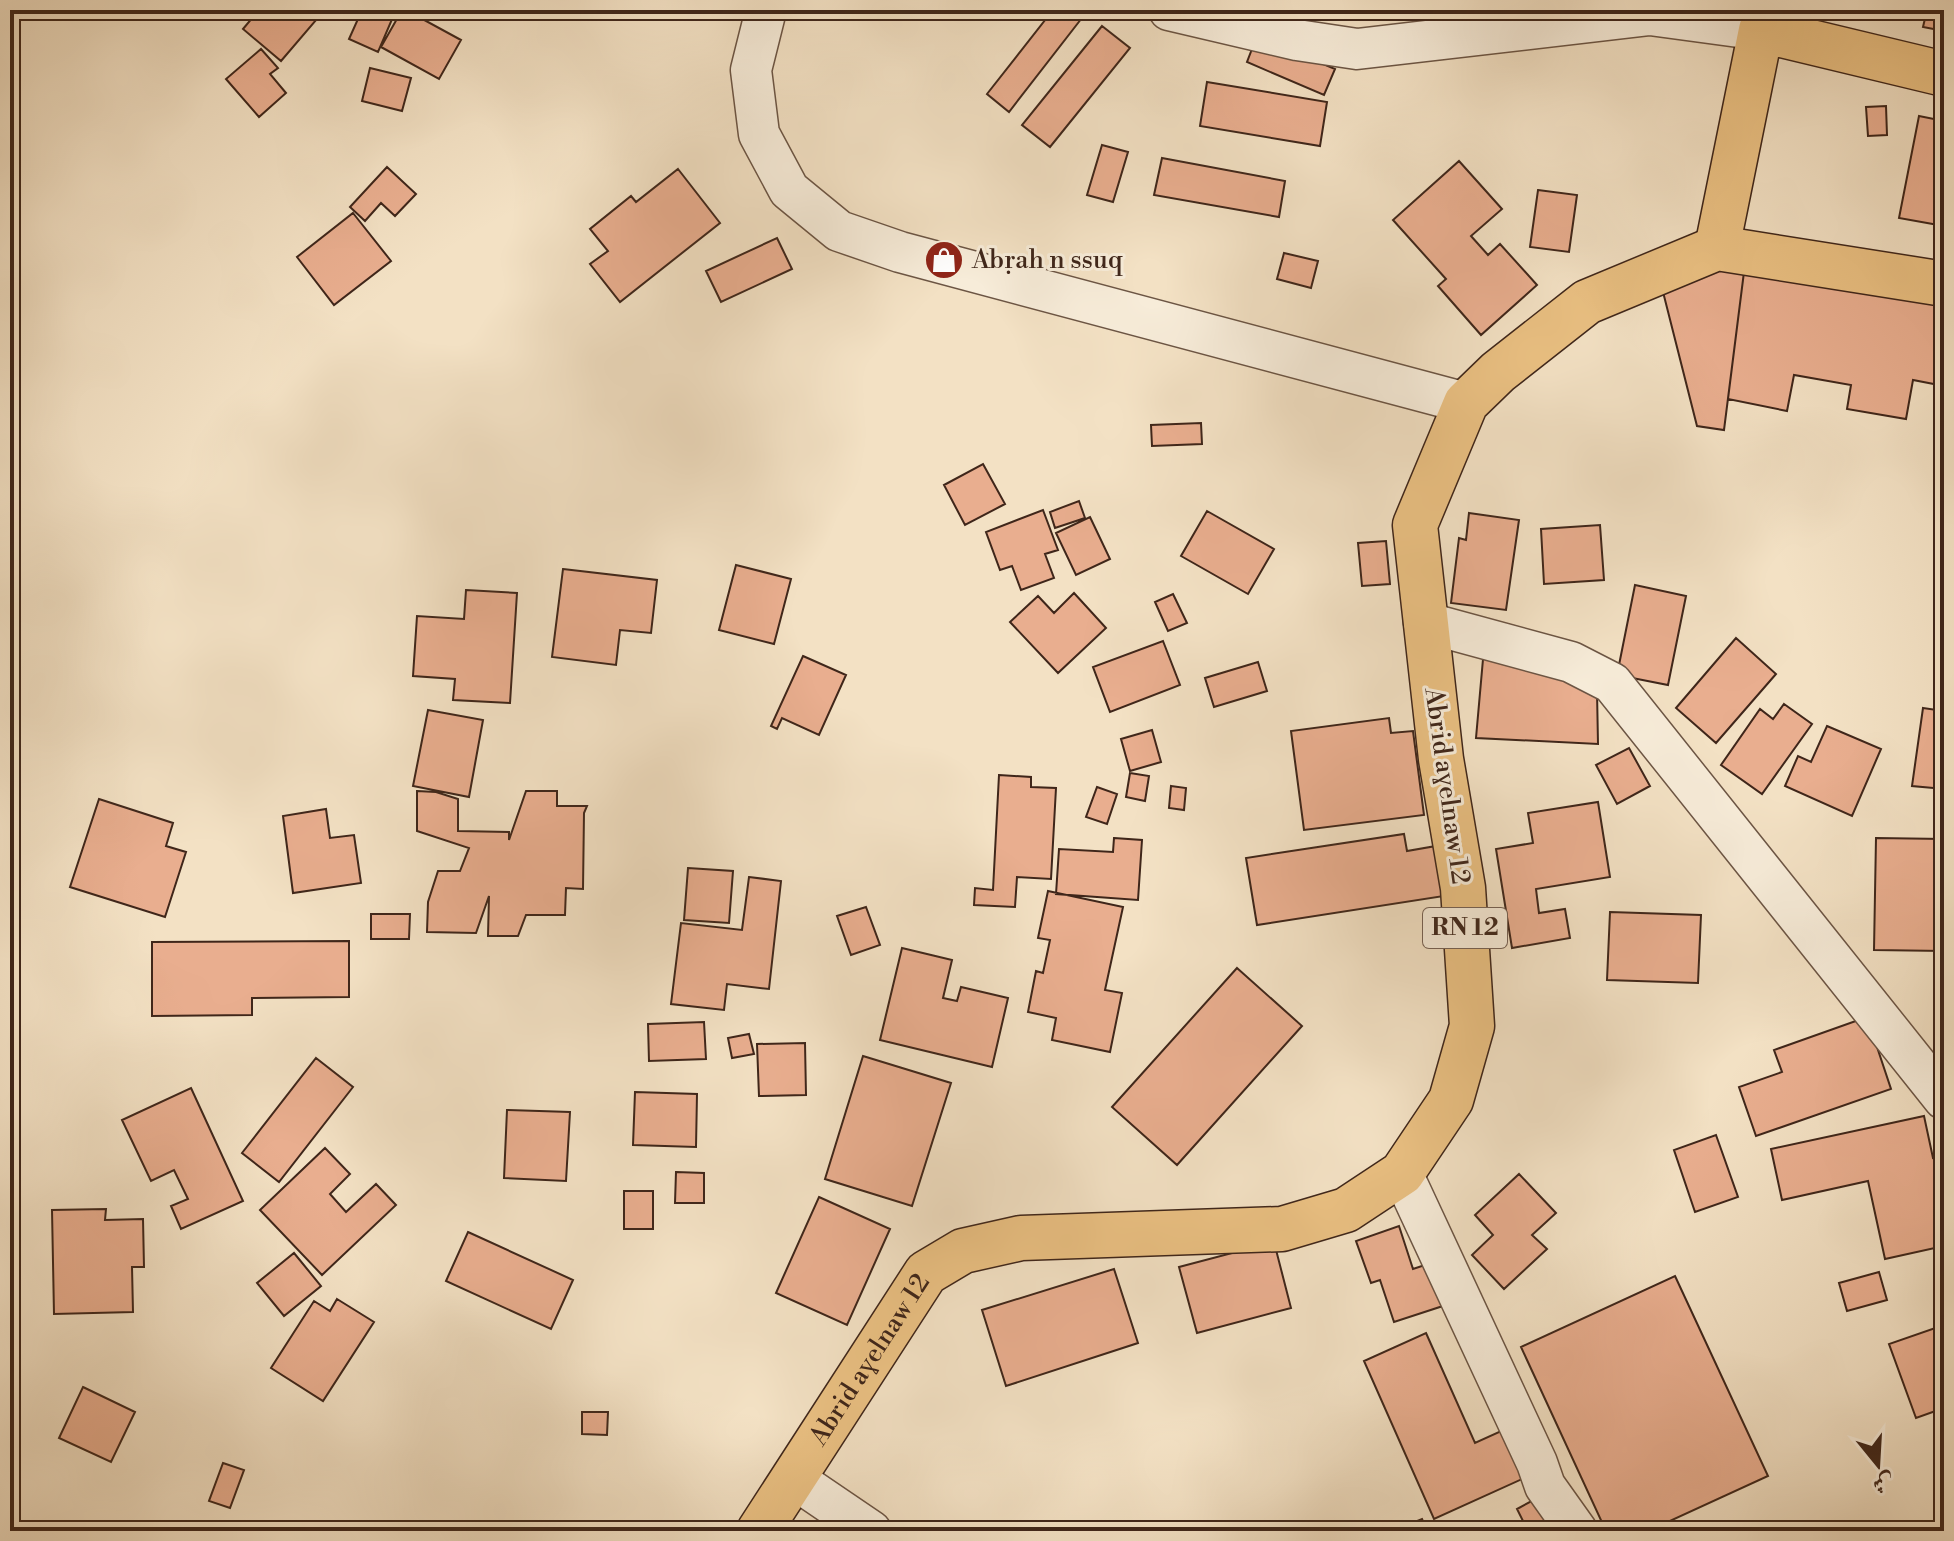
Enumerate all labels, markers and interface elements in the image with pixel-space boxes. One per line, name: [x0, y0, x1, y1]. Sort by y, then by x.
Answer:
shop icon: Abṛah n ssuq: [923, 239, 965, 281]
place label: Abṛah n ssuq: [971, 244, 1123, 276]
street label: Abrid aɣelnaw 12: [1417, 685, 1477, 886]
road number: RN 12: [1423, 908, 1507, 948]
street label: Abrid aɣelnaw 12: [802, 1268, 937, 1452]
north arrow: [1838, 1425, 1918, 1505]
text: ش: [1869, 1466, 1898, 1499]

